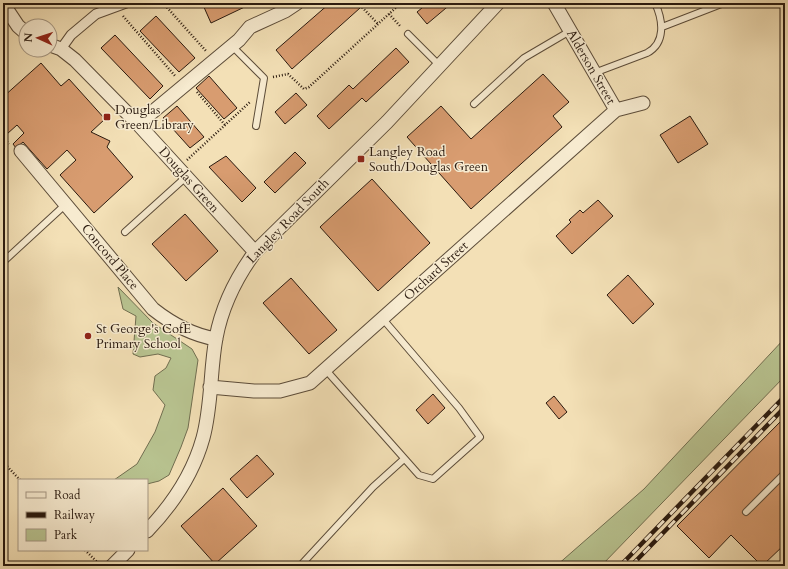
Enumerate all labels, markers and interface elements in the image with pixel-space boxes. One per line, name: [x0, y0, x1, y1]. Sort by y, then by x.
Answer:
north arrow: [18, 18, 58, 58]
street label: Alderson Street: [562, 26, 620, 108]
text: N: [21, 32, 36, 43]
place label: Douglas Green/Library: [115, 101, 194, 134]
marker: Douglas Green/Library: [102, 112, 112, 122]
street label: Douglas Green: [155, 143, 224, 217]
place label: Langley Road South/Douglas Green: [369, 143, 489, 176]
marker: Langley Road South/Douglas Green: [356, 154, 366, 164]
street label: Langley Road South: [243, 175, 333, 267]
street label: Concord Place: [77, 220, 143, 294]
street label: Orchard Street: [400, 237, 472, 305]
place label: St George's CofE Primary School: [96, 320, 191, 353]
marker: St George's CofE Primary School: [83, 331, 93, 341]
legend: [18, 479, 148, 551]
text: Road: [54, 487, 81, 503]
text: Railway: [54, 507, 96, 523]
text: Park: [54, 527, 78, 543]

